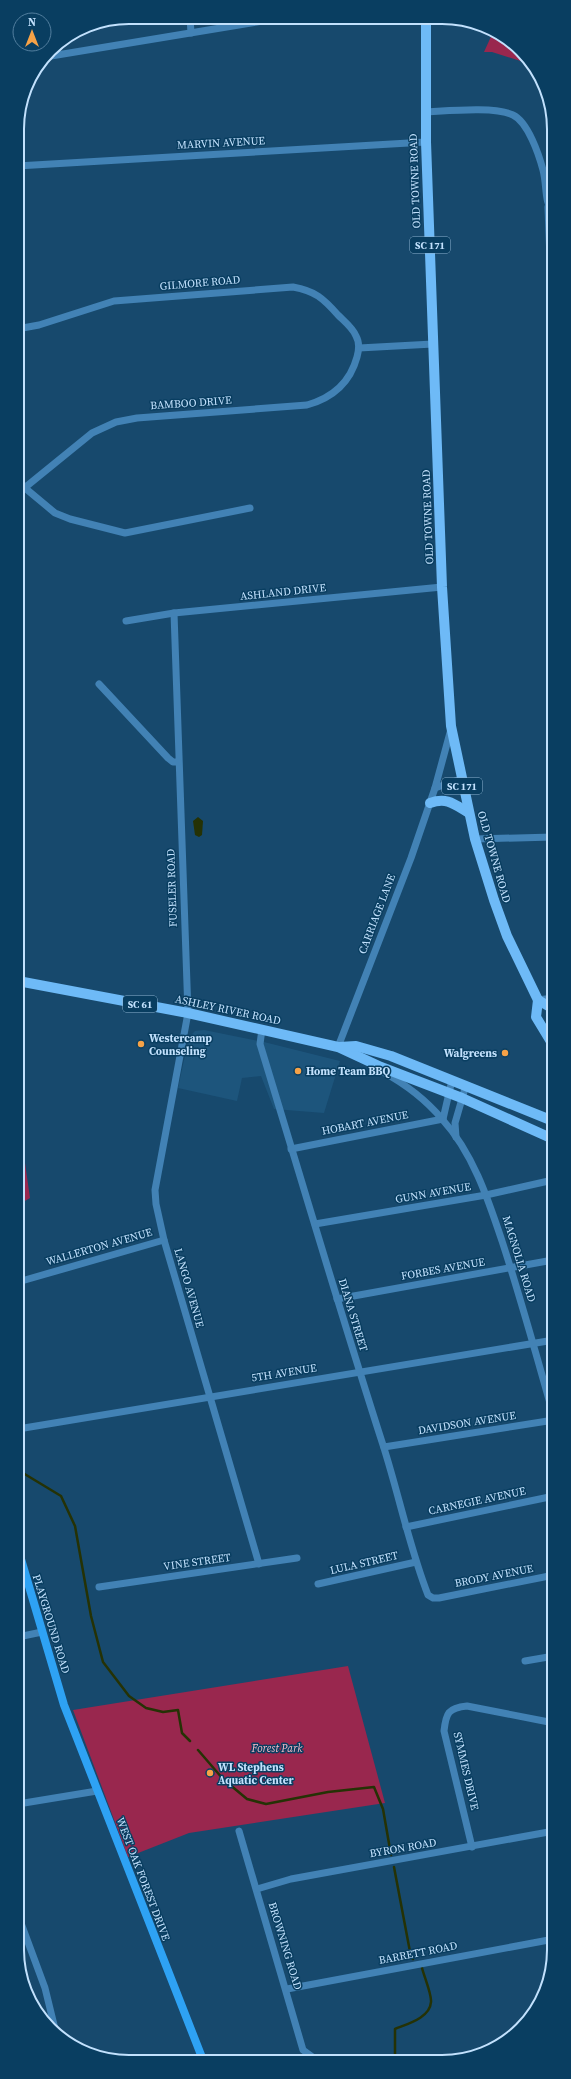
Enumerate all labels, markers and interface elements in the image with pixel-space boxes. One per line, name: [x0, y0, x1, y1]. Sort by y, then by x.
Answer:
north arrow: [12, 12, 52, 52]
text: N: [28, 15, 36, 30]
street label: MARVIN AVENUE: [177, 133, 266, 153]
street label: OLD TOWNE ROAD: [406, 133, 424, 229]
road number: SC 171: [410, 237, 450, 253]
street label: GILMORE ROAD: [159, 272, 241, 294]
street label: BAMBOO DRIVE: [150, 393, 233, 413]
street label: OLD TOWNE ROAD: [419, 469, 437, 565]
street label: ASHLAND DRIVE: [239, 580, 327, 604]
road number: SC 171: [442, 778, 482, 794]
street label: OLD TOWNE ROAD: [474, 809, 514, 905]
street label: FUSELER ROAD: [163, 848, 181, 927]
street label: CARRIAGE LANE: [355, 872, 399, 956]
street label: ASHLEY RIVER ROAD: [174, 991, 282, 1029]
road number: SC 61: [123, 996, 157, 1012]
place label: Westercamp Counseling: [149, 1031, 212, 1059]
marker: Westercamp Counseling: [136, 1039, 146, 1049]
place label: Walgreens: [444, 1046, 497, 1061]
marker: Walgreens: [500, 1048, 510, 1058]
place label: Home Team BBQ: [306, 1064, 390, 1079]
marker: Home Team BBQ: [293, 1066, 303, 1076]
street label: HOBART AVENUE: [320, 1107, 410, 1139]
street label: GUNN AVENUE: [394, 1179, 472, 1207]
street label: MAGNOLIA ROAD: [499, 1214, 539, 1304]
street label: WALLERTON AVENUE: [44, 1225, 154, 1269]
street label: LANGO AVENUE: [170, 1247, 208, 1330]
street label: FORBES AVENUE: [400, 1254, 486, 1284]
street label: DIANA STREET: [335, 1277, 371, 1354]
street label: 5TH AVENUE: [250, 1360, 318, 1386]
street label: DAVIDSON AVENUE: [417, 1408, 517, 1438]
street label: CARNEGIE AVENUE: [427, 1483, 527, 1519]
street label: LULA STREET: [328, 1548, 400, 1578]
street label: VINE STREET: [162, 1550, 232, 1574]
street label: BRODY AVENUE: [453, 1561, 535, 1591]
street label: PLAYGROUND ROAD: [29, 1573, 73, 1676]
street label: SYMMES DRIVE: [450, 1730, 482, 1812]
park label: Forest Park: [251, 1741, 303, 1756]
place label: WL Stephens Aquatic Center: [218, 1760, 294, 1788]
marker: WL Stephens Aquatic Center: [205, 1768, 215, 1778]
street label: WEST OAK FOREST DRIVE: [113, 1815, 174, 1943]
street label: BYRON ROAD: [368, 1835, 438, 1861]
street label: BROWNING ROAD: [265, 1900, 305, 1992]
street label: BARRETT ROAD: [377, 1938, 459, 1968]

